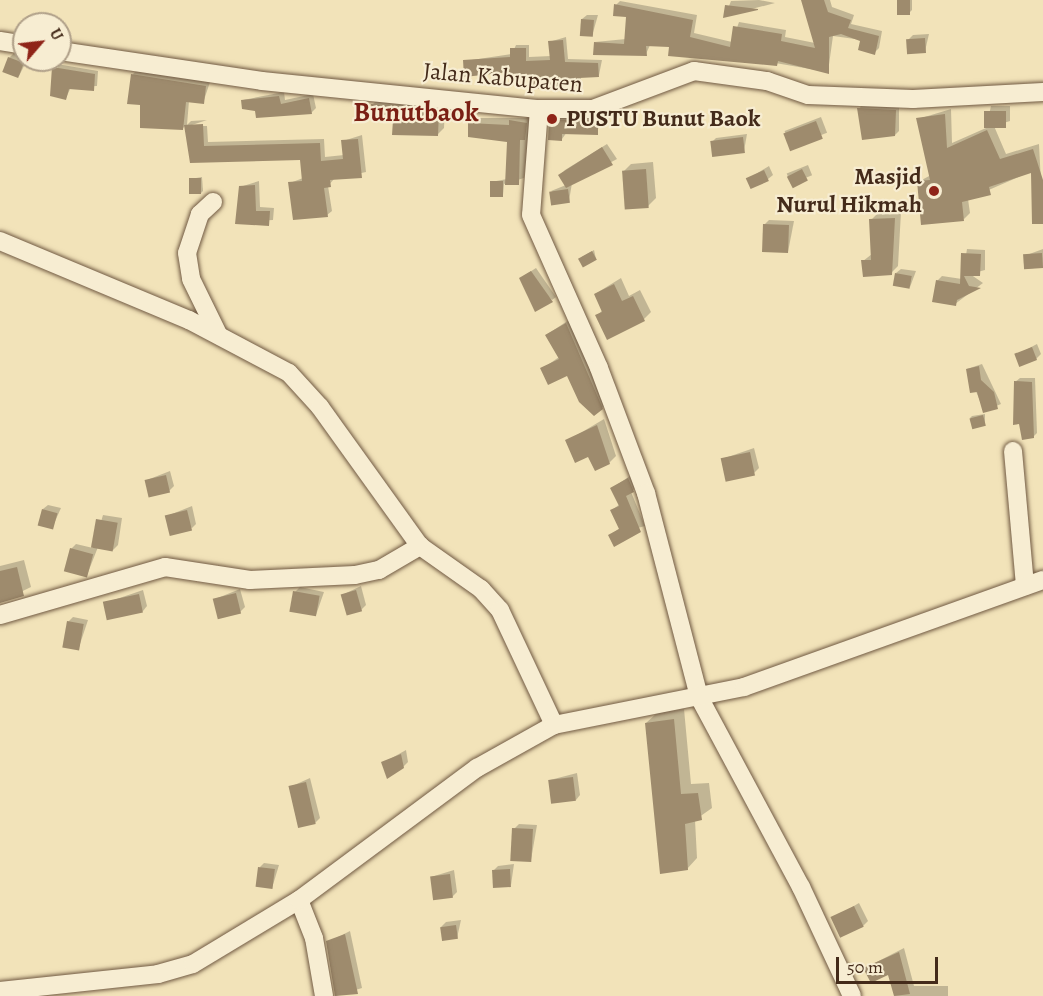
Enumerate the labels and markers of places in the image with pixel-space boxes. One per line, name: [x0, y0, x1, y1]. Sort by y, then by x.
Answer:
place label: PUSTU Bunut Baok: [566, 105, 760, 133]
marker: PUSTU Bunut Baok: [543, 110, 561, 128]
place label: Masjid Nurul Hikmah: [776, 163, 922, 219]
marker: Masjid Nurul Hikmah: [927, 184, 941, 198]

